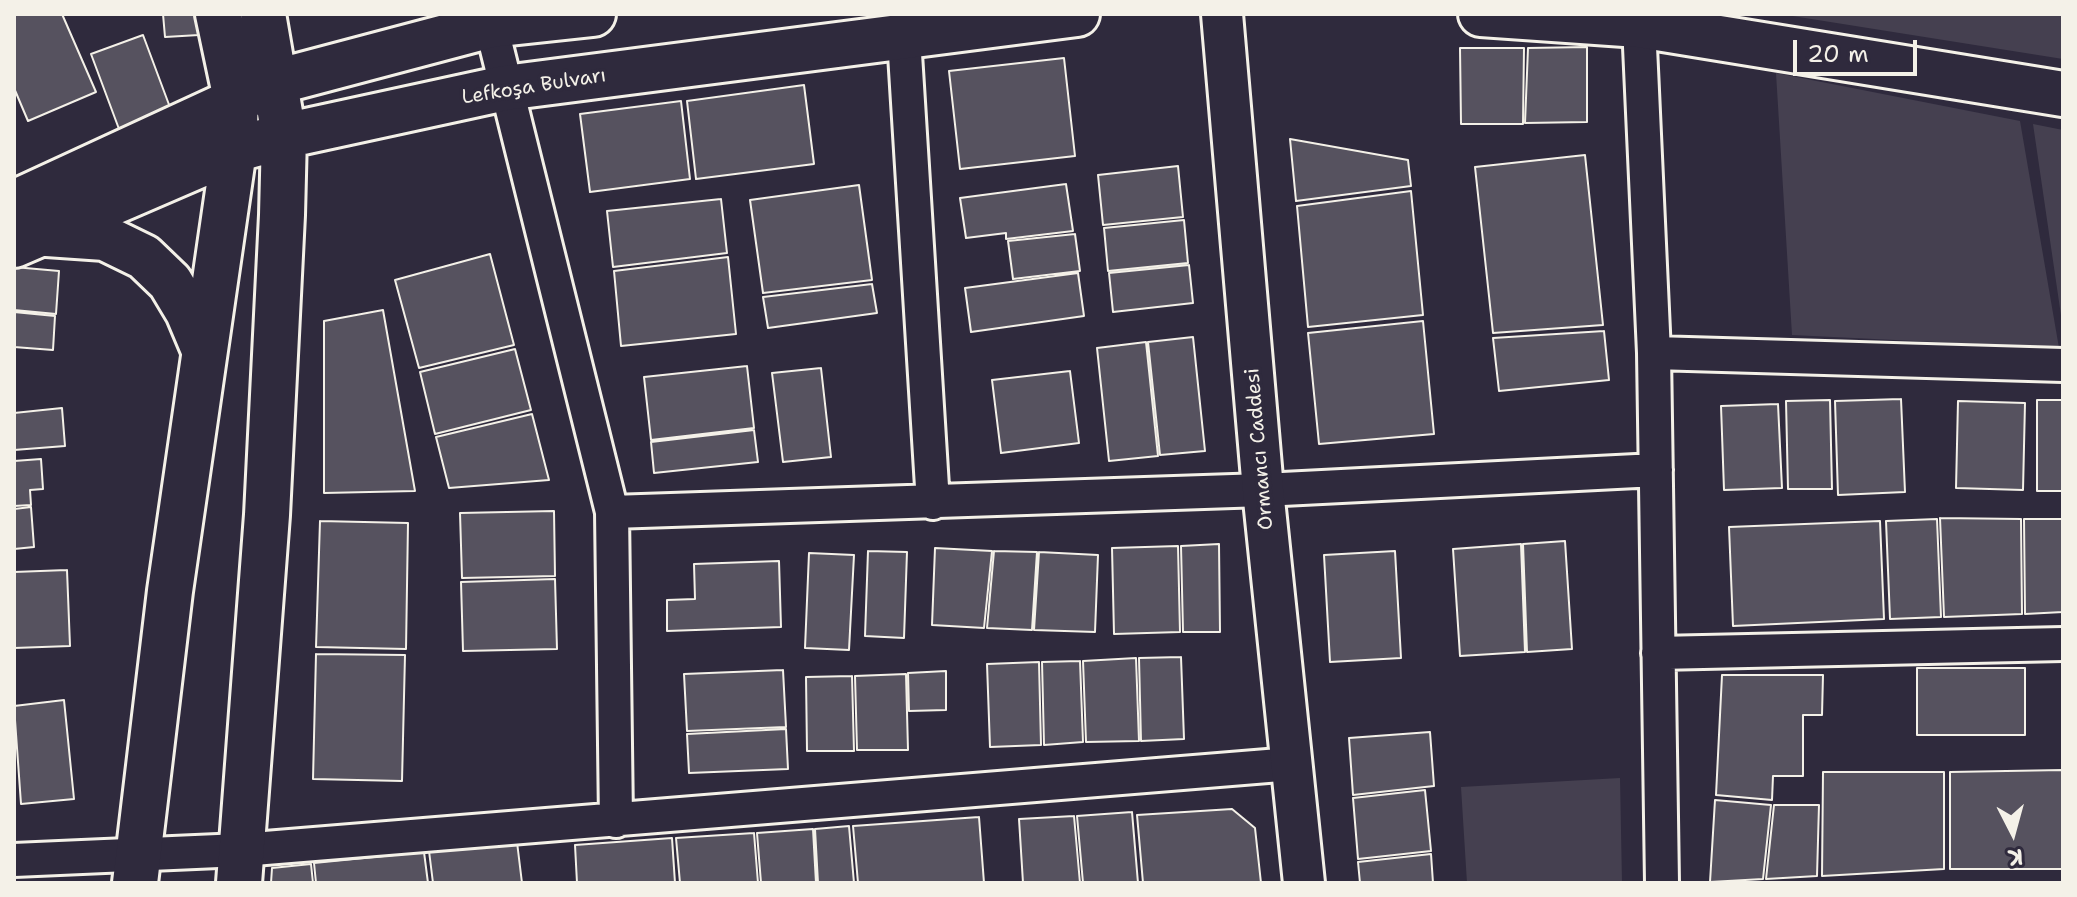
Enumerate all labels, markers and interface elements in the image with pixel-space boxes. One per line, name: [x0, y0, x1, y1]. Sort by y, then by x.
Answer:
scale bar: [1797, 24, 1921, 74]
text: 20 m: [1807, 38, 1869, 70]
street label: Lefkoşa Bulvarı: [460, 64, 608, 110]
street label: Ormancı Caddesi: [1241, 367, 1279, 531]
north arrow: [1973, 793, 2053, 873]
text: K: [2007, 842, 2025, 873]

